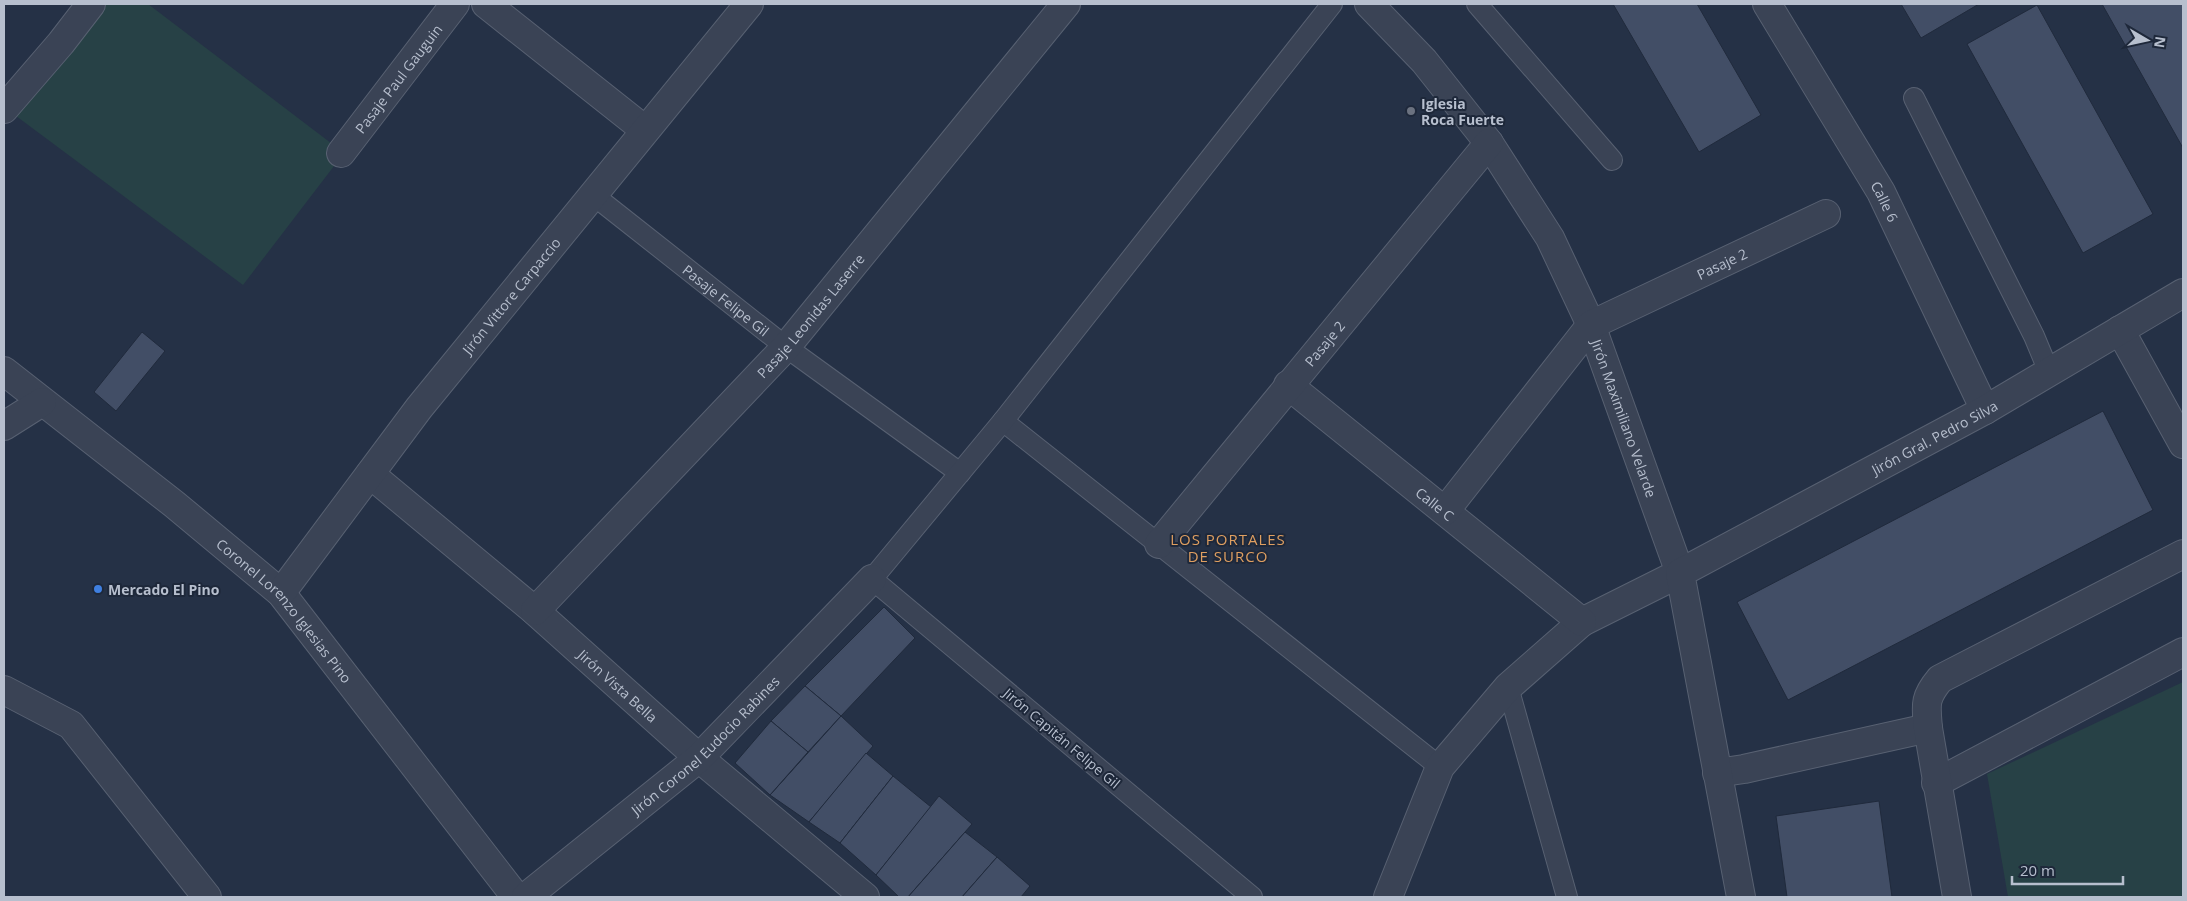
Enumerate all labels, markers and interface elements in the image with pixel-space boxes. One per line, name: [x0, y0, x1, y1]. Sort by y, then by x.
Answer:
north arrow: [2122, 15, 2172, 65]
street label: Pasaje Paul Gauguin: [350, 20, 446, 137]
text: N: [2150, 35, 2171, 49]
place label: Iglesia Roca Fuerte: [1421, 94, 1504, 129]
marker: Iglesia Roca Fuerte: [1405, 105, 1417, 117]
street label: Calle 6: [1867, 177, 1903, 225]
street label: Jirón Vittore Carpaccio: [456, 233, 564, 359]
street label: Pasaje 2: [1693, 243, 1750, 283]
street label: Pasaje Leonidas Laserre: [752, 249, 868, 382]
street label: Pasaje Felipe Gil: [679, 260, 773, 340]
street label: Pasaje 2: [1300, 316, 1349, 370]
street label: Jirón Maximiliano Velarde: [1587, 335, 1662, 500]
street label: Jirón Gral. Pedro Silva: [1866, 395, 2001, 480]
street label: Calle C: [1412, 482, 1458, 525]
district label: LOS PORTALES DE SURCO: [1170, 529, 1286, 566]
street label: Coronel Lorenzo Iglesias Pino: [213, 534, 356, 687]
place label: Mercado El Pino: [108, 580, 220, 599]
marker: Mercado El Pino: [92, 583, 104, 595]
street label: Jirón Vista Bella: [573, 643, 662, 726]
street label: Jirón Coronel Eudocio Rabines: [625, 671, 783, 820]
street label: Jirón Capitán Felipe Gil: [998, 682, 1124, 792]
scale bar: [2012, 854, 2123, 886]
text: 20 m: [2020, 860, 2055, 880]

